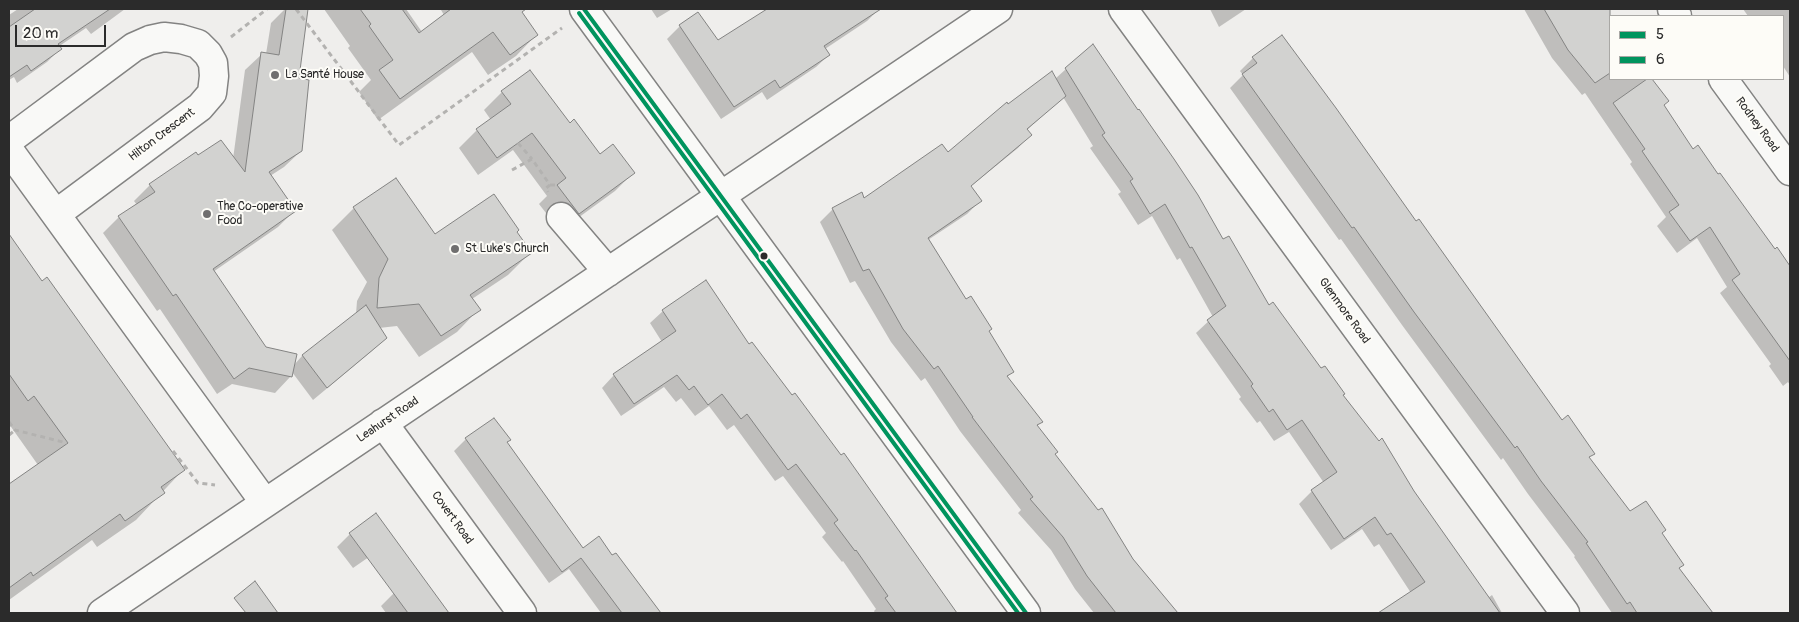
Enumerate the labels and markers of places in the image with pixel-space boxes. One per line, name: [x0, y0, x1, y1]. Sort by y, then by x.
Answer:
place label: La Santé House: [285, 68, 364, 82]
marker: La Santé House: [269, 69, 281, 81]
place label: The Co-operative Food: [217, 200, 303, 228]
marker: The Co-operative Food: [201, 208, 213, 220]
place label: St Luke's Church: [465, 242, 549, 256]
marker: St Luke's Church: [449, 243, 461, 255]
unlabelled marker: [759, 251, 769, 261]

